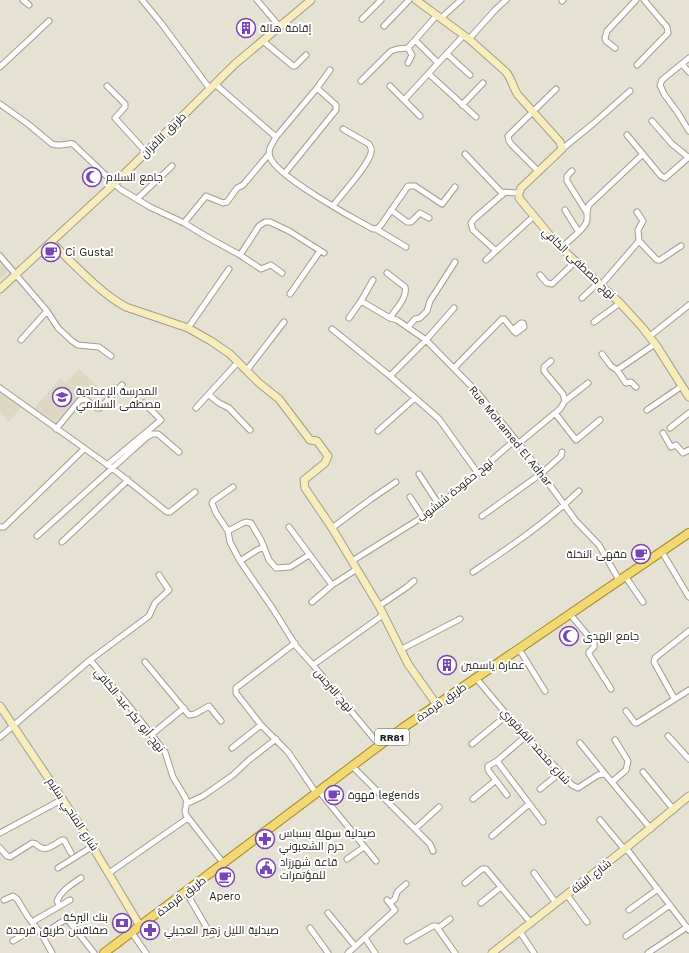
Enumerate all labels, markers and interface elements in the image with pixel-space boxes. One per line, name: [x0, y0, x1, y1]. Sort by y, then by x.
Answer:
building icon: إقامة هالة: [235, 17, 257, 39]
place label: إقامة هالة: [260, 22, 311, 35]
street label: طريق الأفران: [138, 110, 189, 161]
mosque icon: جامع السلام: [81, 166, 103, 188]
place label: جامع السلام: [106, 171, 163, 185]
street label: نهج مصطفى الكافي: [538, 225, 618, 303]
cafe icon: Ci Gusta!: [40, 241, 62, 263]
place label: Ci Gusta!: [65, 246, 114, 259]
street label: Rue Mohamed El Adhar: [466, 384, 555, 490]
place label: المدرسة الإعدادية مصطفى السلامي: [76, 385, 161, 413]
school or university icon: المدرسة الإعدادية مصطفى السلامي: [51, 386, 73, 408]
street label: نهج حمّودة شبشوب: [415, 456, 496, 526]
cafe icon: مقهى النخلة: [630, 543, 652, 565]
place label: مقهى النخلة: [567, 548, 627, 561]
mosque icon: جامع الهدى: [558, 625, 580, 647]
place label: جامع الهدى: [583, 630, 639, 644]
building icon: عمارة ياسمين: [436, 654, 458, 676]
place label: عمارة ياسمين: [461, 659, 525, 672]
street label: نهج أبو بكر عبد الكافي: [90, 665, 168, 756]
street label: نهج النرجس: [311, 666, 356, 715]
street label: طريق قرمدة: [414, 680, 469, 724]
street label: شارع محمد القرقوري: [497, 706, 573, 788]
road number: RR81: [375, 729, 409, 745]
street label: شارع المنجي سليم: [42, 775, 101, 854]
cafe icon: قهوة legends: [323, 784, 345, 806]
place label: قهوة legends: [348, 789, 420, 802]
place label: صيدلية سهلة بسباس حرم الشعبوني: [279, 827, 376, 855]
pharmacy icon: صيدلية سهلة بسباس حرم الشعبوني: [254, 828, 276, 850]
place label: قاعة شهرزاد للمؤتمرات: [280, 856, 337, 882]
public building icon: قاعة شهرزاد للمؤتمرات: [255, 857, 277, 879]
street label: شارع البيئة: [569, 857, 614, 897]
cafe icon: Apero: [214, 866, 236, 888]
street label: طريق قرمدة: [154, 874, 208, 919]
place label: Apero: [209, 890, 241, 903]
place label: بنك البركة صفاقس طريق قرمدة: [6, 911, 108, 937]
bank icon: بنك البركة صفاقس طريق قرمدة: [111, 912, 133, 934]
pharmacy icon: صيدلية الليل زهير العجيلي: [139, 919, 161, 941]
place label: صيدلية الليل زهير العجيلي: [164, 924, 279, 939]

